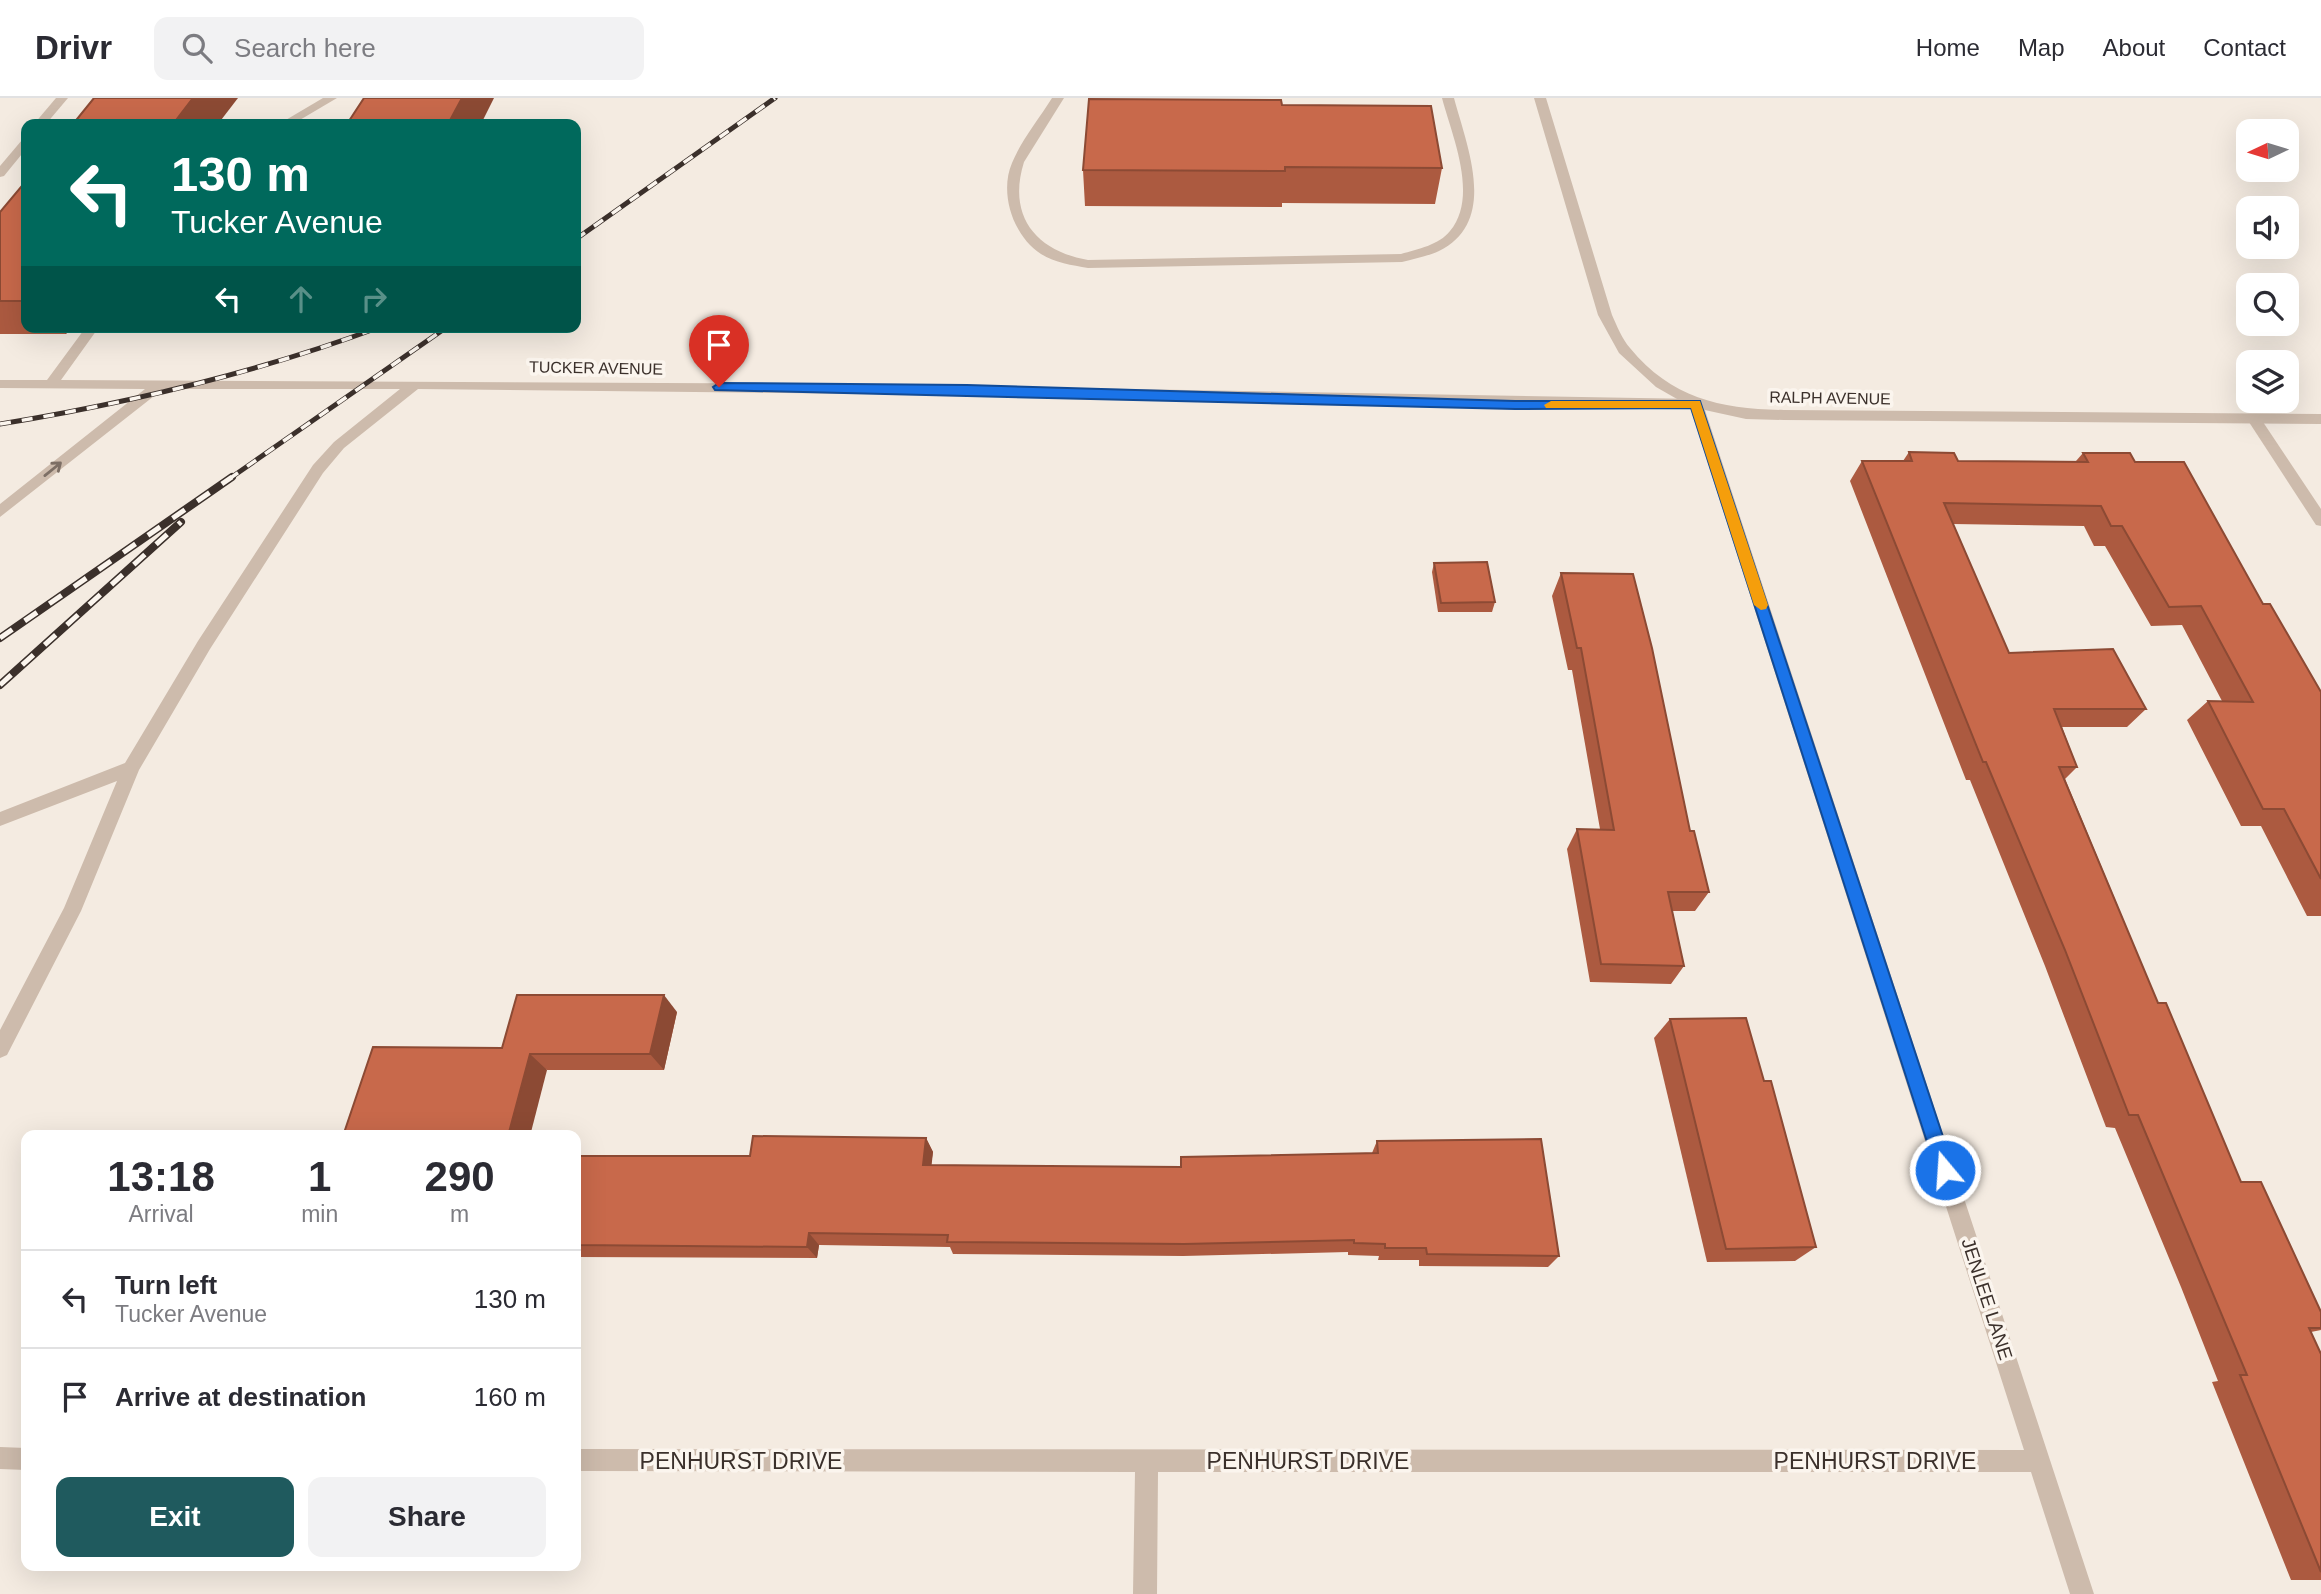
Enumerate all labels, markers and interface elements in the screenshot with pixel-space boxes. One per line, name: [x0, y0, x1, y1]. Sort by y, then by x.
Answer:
search box: [154, 17, 644, 80]
text: Drivr: [35, 29, 112, 66]
icon: search: [178, 29, 216, 67]
text: Search here: [234, 33, 376, 63]
text: Home: [1916, 34, 1980, 61]
text: Map: [2018, 34, 2065, 61]
text: About: [2103, 34, 2165, 61]
text: Contact: [2203, 34, 2286, 61]
north arrow: [2236, 119, 2300, 182]
map controls: [2236, 119, 2299, 413]
icon: left: [56, 147, 147, 238]
text: 130 m: [171, 147, 310, 201]
button: sound: [2236, 196, 2299, 259]
text: Tucker Avenue: [171, 204, 383, 240]
button: search: [2236, 273, 2299, 336]
icon: left: [209, 280, 247, 318]
icon: ahead: [282, 280, 320, 318]
icon: right: [355, 280, 393, 318]
pin: [689, 315, 749, 387]
icon: arrive: [700, 326, 738, 364]
button: layers: [2236, 350, 2299, 413]
street label: TUCKER AVENUE: [529, 358, 663, 378]
street label: RALPH AVENUE: [1769, 388, 1891, 408]
one-way arrow: [44, 461, 62, 477]
position arrow: [1908, 1133, 1982, 1207]
text: 13:18: [107, 1153, 215, 1200]
text: 1: [308, 1153, 331, 1200]
text: 290: [425, 1153, 495, 1200]
text: Arrival: [128, 1201, 194, 1227]
text: min: [301, 1201, 338, 1227]
text: m: [450, 1201, 469, 1227]
street label: JENLEE LANE: [1957, 1235, 2017, 1363]
text: Turn left: [115, 1270, 217, 1300]
icon: left: [56, 1280, 94, 1318]
text: 130 m: [474, 1284, 546, 1314]
text: Tucker Avenue: [115, 1301, 267, 1327]
icon: arrive: [56, 1378, 94, 1416]
text: Arrive at destination: [115, 1382, 366, 1412]
text: 160 m: [474, 1382, 546, 1412]
street label: PENHURST DRIVE: [640, 1448, 842, 1474]
street label: PENHURST DRIVE: [1207, 1448, 1409, 1474]
street label: PENHURST DRIVE: [1774, 1448, 1976, 1474]
button: Exit: [56, 1477, 294, 1557]
button: Share: [308, 1477, 546, 1557]

